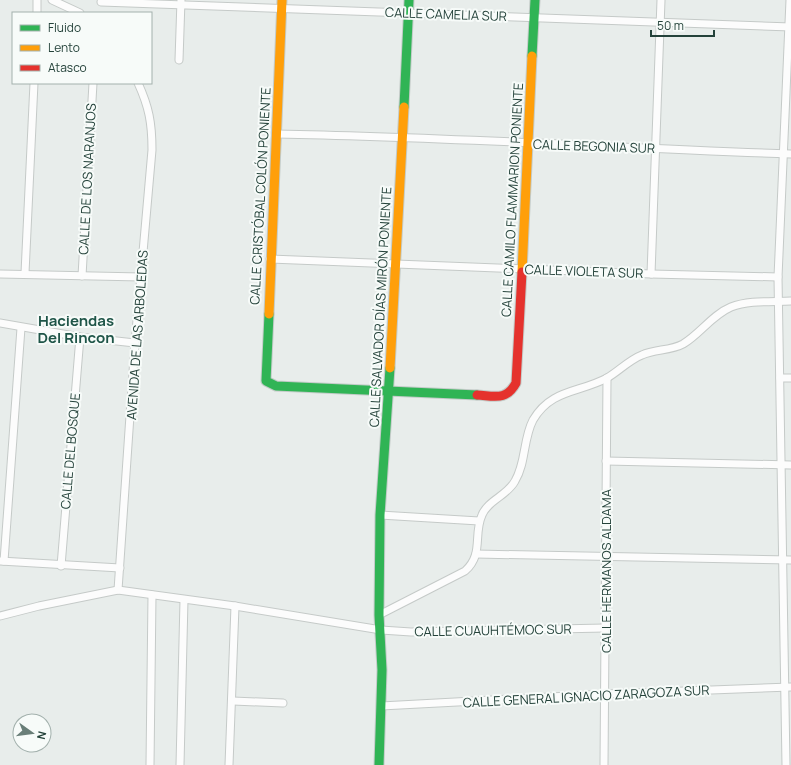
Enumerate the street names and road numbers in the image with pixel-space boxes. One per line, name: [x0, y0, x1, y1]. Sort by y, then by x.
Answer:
street label: CALLE CAMELIA SUR: [385, 3, 507, 25]
street label: CALLE CAMILO FLAMMARION PONIENTE: [497, 82, 527, 318]
street label: CALLE CRISTÓBAL COLÓN PONIENTE: [245, 87, 275, 305]
street label: CALLE DE LOS NARANJOS: [74, 103, 100, 255]
street label: CALLE BEGONIA SUR: [533, 135, 655, 157]
street label: CALLE SALVADOR DÍAS MIRÓN PONIENTE: [365, 186, 395, 428]
street label: AVENIDA DE LAS ARBOLEDAS: [122, 250, 152, 420]
street label: CALLE VIOLETA SUR: [524, 260, 644, 282]
street label: CALLE DEL BOSQUE: [56, 392, 84, 510]
street label: CALLE HERMANOS ALDAMA: [597, 489, 615, 653]
street label: CALLE CUAUHTÉMOC SUR: [414, 620, 572, 640]
street label: CALLE GENERAL IGNACIO ZARAGOZA SUR: [462, 681, 710, 711]

